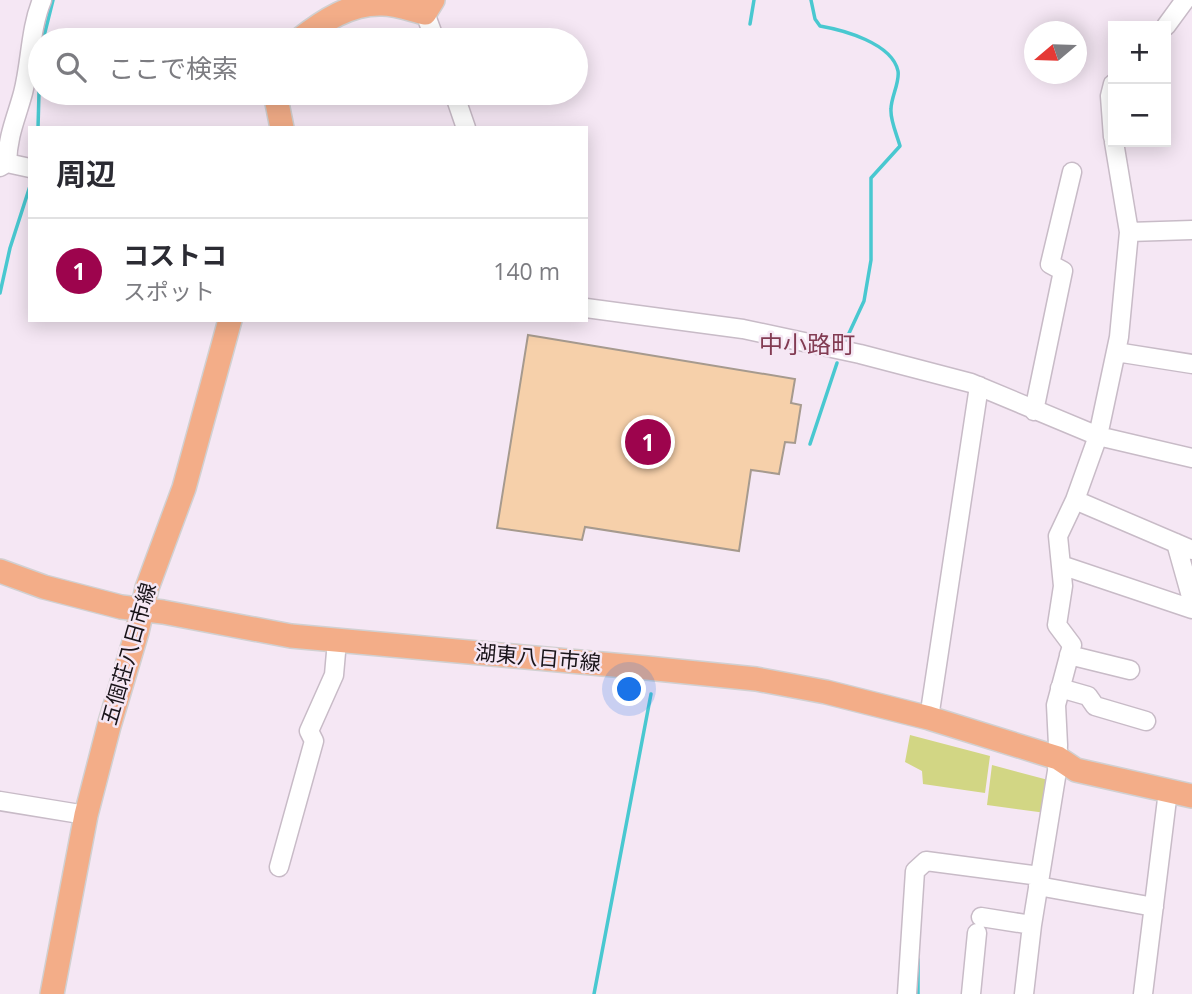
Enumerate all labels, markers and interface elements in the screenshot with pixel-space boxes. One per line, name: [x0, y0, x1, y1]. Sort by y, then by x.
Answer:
north arrow: [1024, 21, 1087, 84]
map controls: [1108, 21, 1171, 147]
button: +: [1108, 21, 1171, 84]
search box: [28, 28, 588, 105]
icon: search: [52, 48, 90, 86]
text: ここで検索: [108, 50, 238, 86]
button: −: [1108, 84, 1171, 147]
text: 周辺: [56, 153, 116, 194]
text: コストコ: [123, 237, 227, 273]
text: 1: [72, 255, 86, 287]
text: 140 m: [493, 255, 560, 287]
text: スポット: [123, 275, 215, 307]
district label: 中小路町: [759, 327, 855, 360]
pin: 1: [625, 416, 671, 468]
street label: 五個荘八日市線: [94, 579, 162, 728]
street label: 湖東八日市線: [474, 638, 602, 676]
your location: [612, 672, 646, 706]

